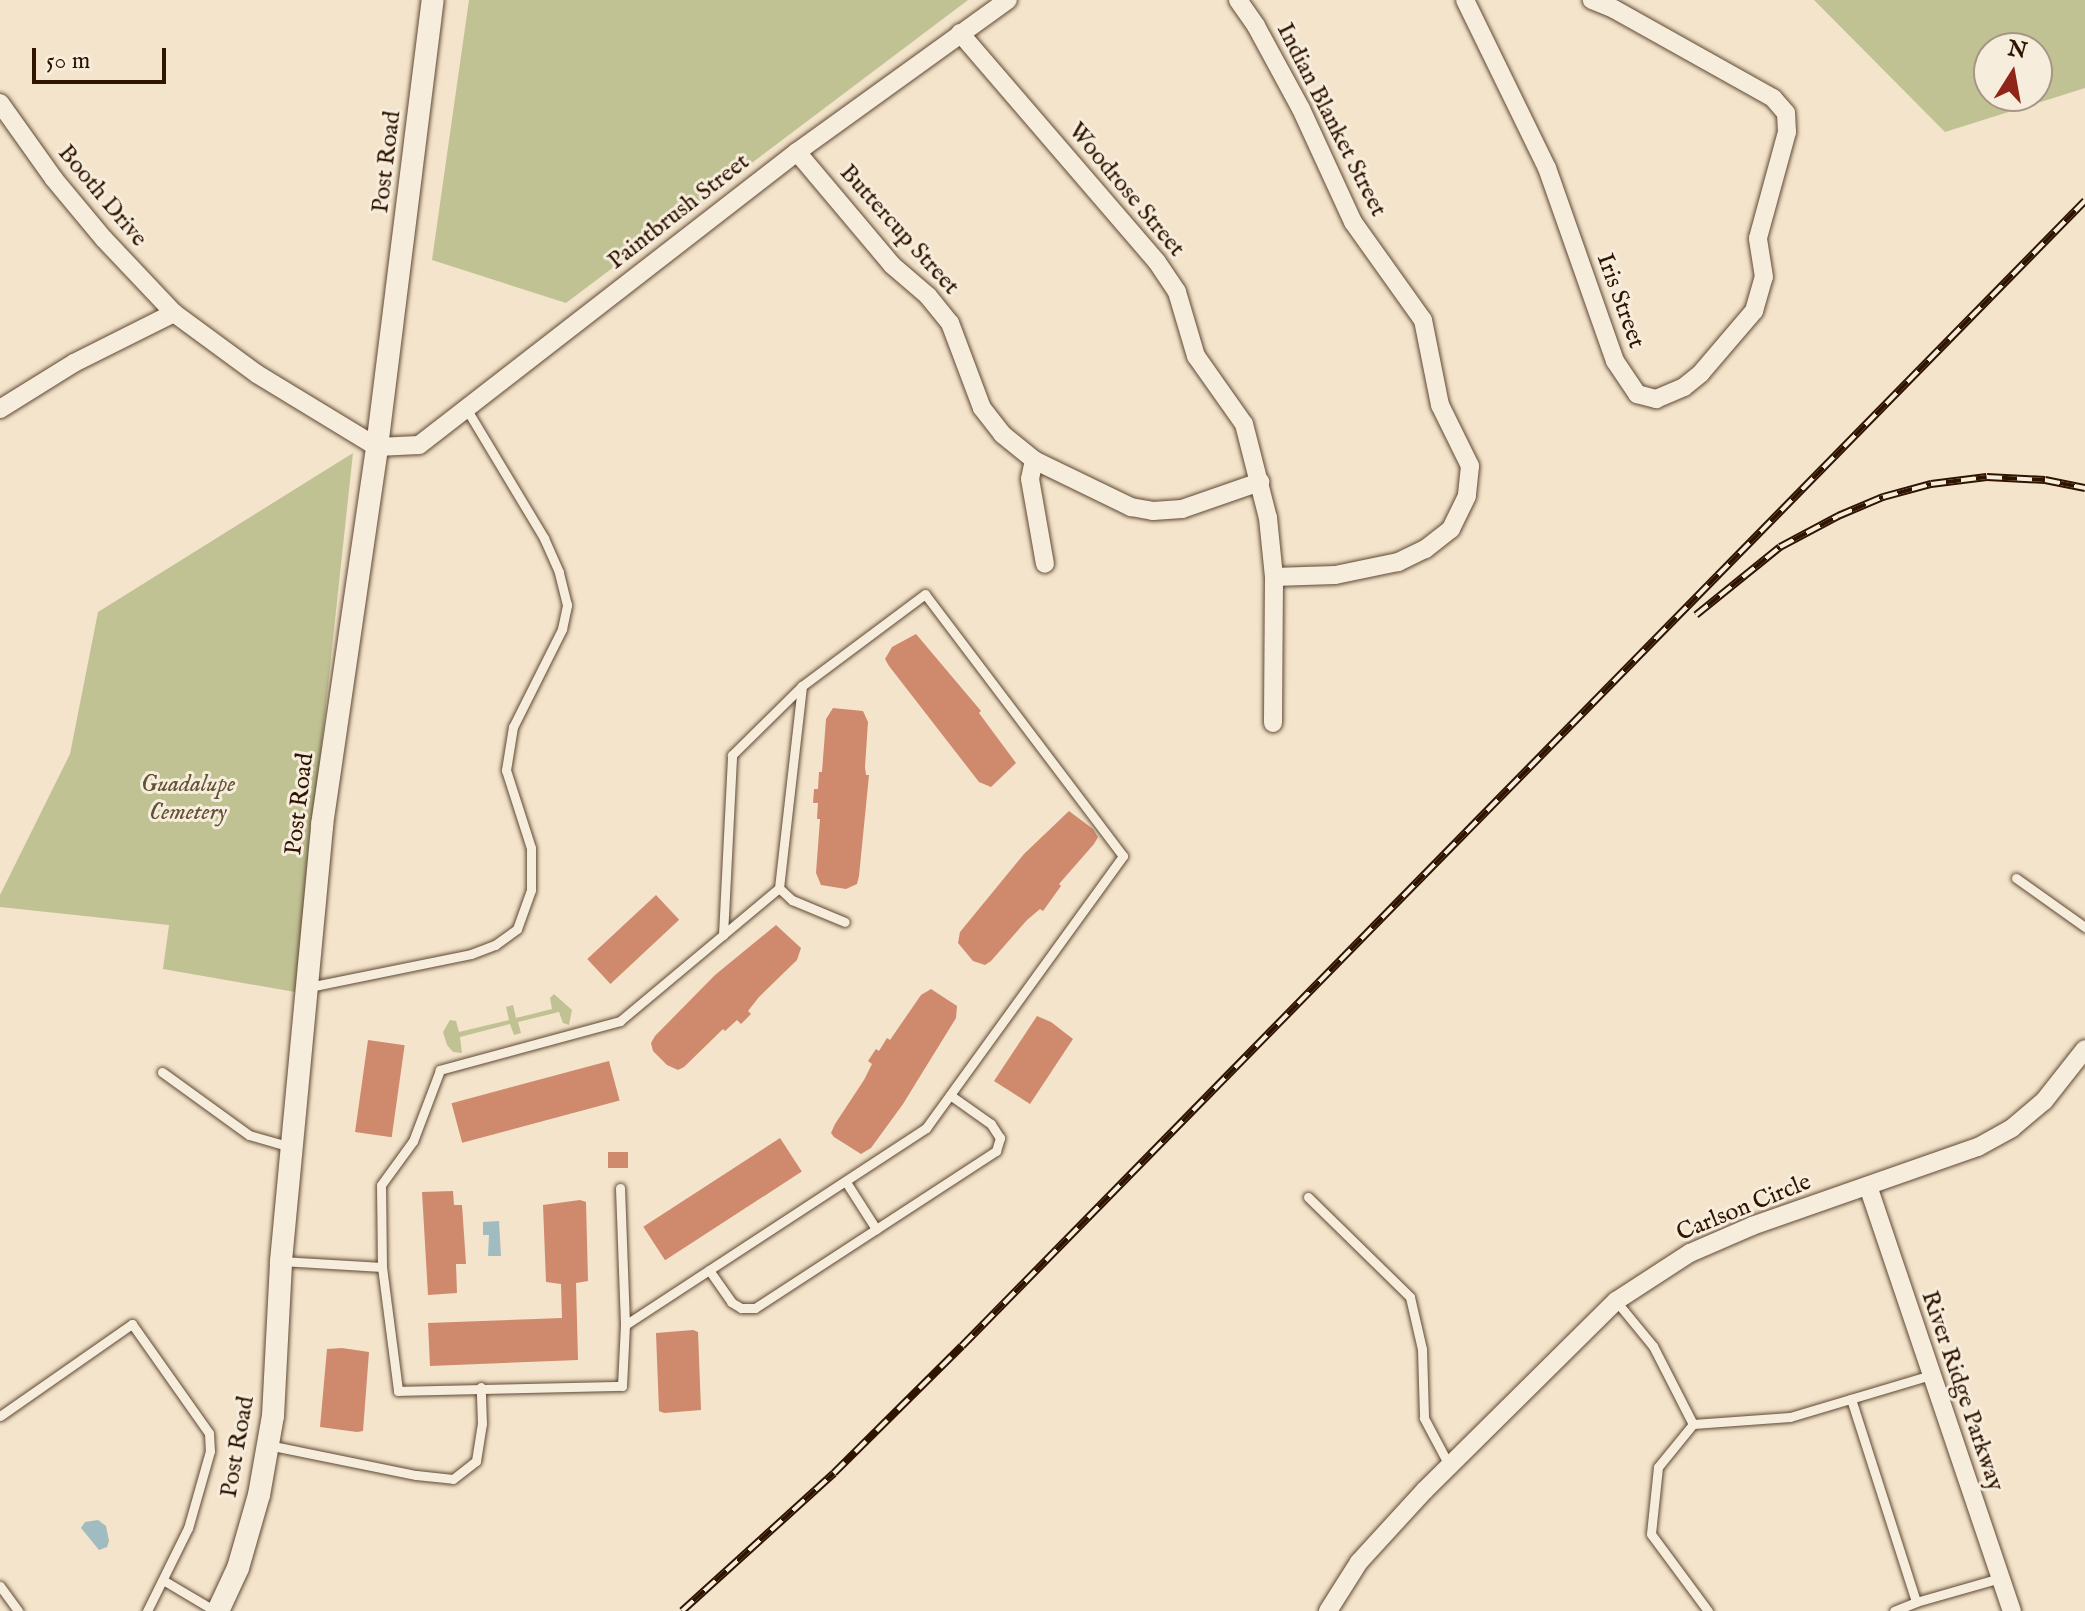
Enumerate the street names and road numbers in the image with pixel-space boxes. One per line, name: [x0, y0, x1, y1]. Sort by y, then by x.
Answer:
street label: Indian Blanket Street: [1270, 19, 1392, 221]
street label: Post Road: [366, 109, 408, 215]
street label: Woodrose Street: [1062, 117, 1190, 263]
street label: Booth Drive: [51, 139, 153, 253]
street label: Paintbrush Street: [603, 148, 755, 276]
street label: Buttercup Street: [833, 159, 965, 301]
street label: Iris Street: [1590, 250, 1650, 352]
street label: Post Road: [279, 751, 321, 857]
street label: Carlson Circle: [1673, 1168, 1815, 1248]
street label: River Ridge Parkway: [1914, 1287, 2010, 1495]
street label: Post Road: [215, 1394, 261, 1500]

